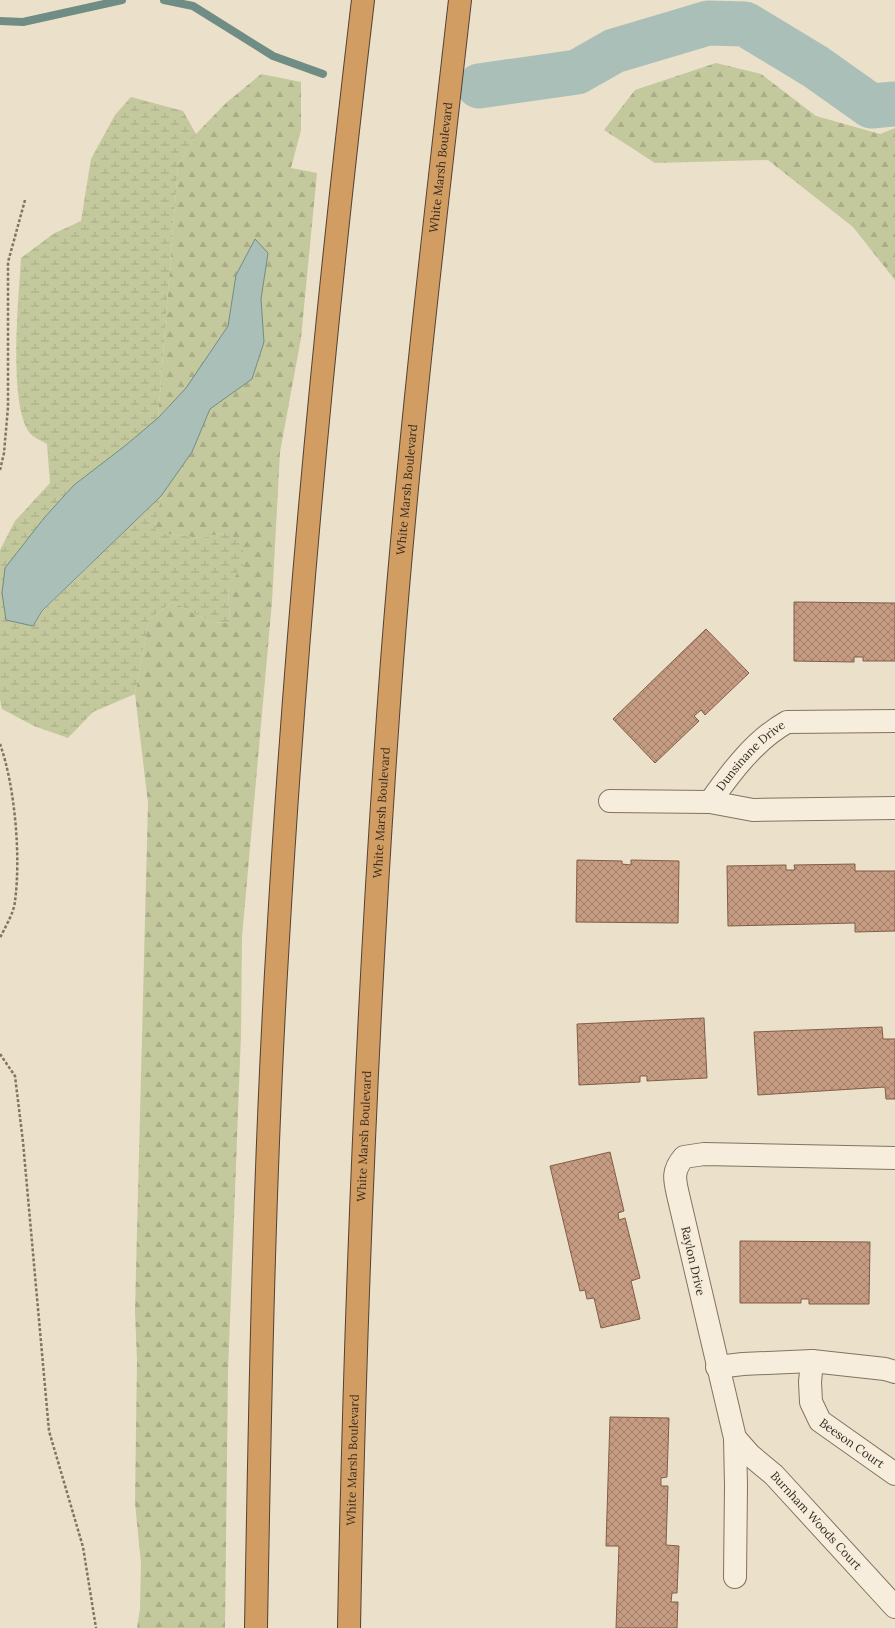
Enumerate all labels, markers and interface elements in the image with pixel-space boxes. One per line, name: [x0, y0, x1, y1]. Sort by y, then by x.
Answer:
street label: White Marsh Boulevard: [426, 101, 455, 234]
street label: White Marsh Boulevard: [393, 423, 420, 556]
street label: Dunsinane Drive: [713, 717, 788, 794]
street label: White Marsh Boulevard: [369, 747, 393, 879]
street label: White Marsh Boulevard: [353, 1070, 374, 1202]
street label: Raylon Drive: [678, 1225, 709, 1297]
street label: White Marsh Boulevard: [343, 1394, 362, 1526]
street label: Beeson Court: [817, 1415, 888, 1471]
street label: Burnham Woods Court: [767, 1468, 865, 1573]

